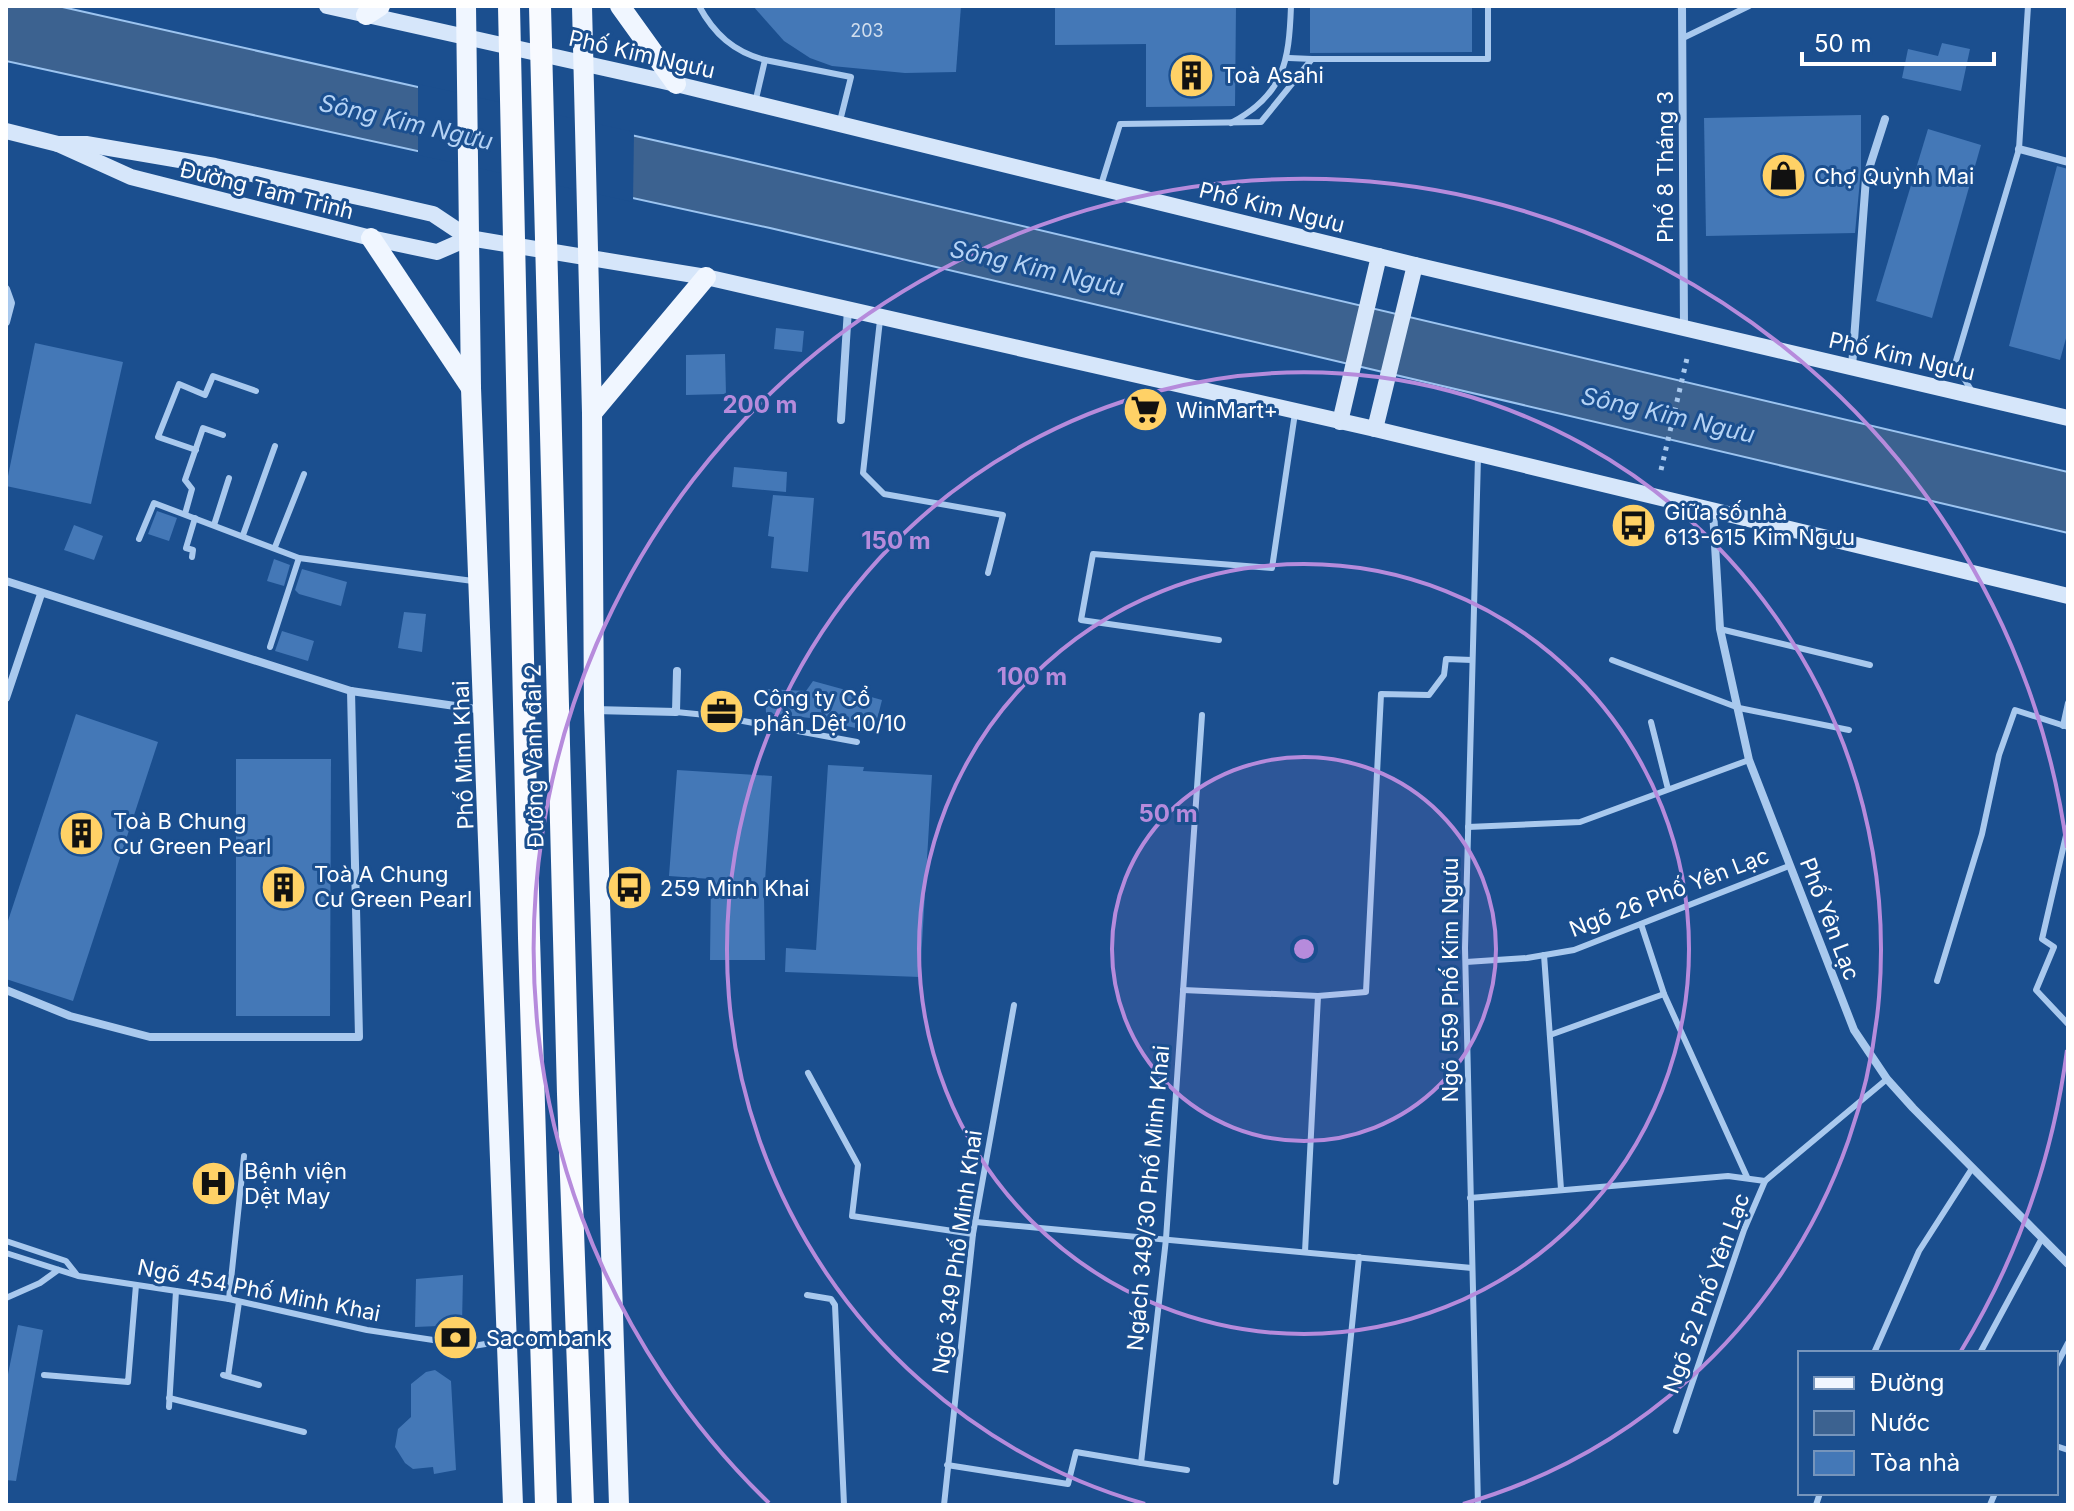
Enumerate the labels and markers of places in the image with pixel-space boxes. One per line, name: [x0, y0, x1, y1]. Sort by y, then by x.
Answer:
building icon: Toà Asahi: [1167, 51, 1215, 99]
place label: Toà Asahi: [1222, 62, 1324, 88]
shop icon: Chợ Quỳnh Mai: [1759, 152, 1807, 200]
place label: Chợ Quỳnh Mai: [1814, 163, 1974, 189]
supermarket icon: WinMart+: [1121, 386, 1169, 434]
place label: WinMart+: [1176, 397, 1278, 423]
place label: Giữa số nhà 613-615 Kim Ngưu: [1664, 499, 1855, 550]
bus stop icon: Giữa số nhà 613-615 Kim Ngưu: [1609, 501, 1657, 549]
place label: Công ty Cổ phần Dệt 10/10: [753, 685, 907, 736]
office icon: Công ty Cổ phần Dệt 10/10: [698, 687, 746, 735]
place label: Toà B Chung Cư Green Pearl: [113, 808, 271, 859]
building icon: Toà B Chung Cư Green Pearl: [58, 810, 106, 858]
place label: Toà A Chung Cư Green Pearl: [314, 861, 472, 912]
building icon: Toà A Chung Cư Green Pearl: [259, 863, 307, 911]
bus stop icon: 259 Minh Khai: [605, 864, 653, 912]
place label: 259 Minh Khai: [660, 875, 810, 901]
centre of rings: [1290, 935, 1318, 963]
place label: Bệnh viện Dệt May: [244, 1158, 347, 1209]
hospital icon: Bệnh viện Dệt May: [189, 1160, 237, 1208]
bank icon: Sacombank: [431, 1314, 479, 1362]
place label: Sacombank: [486, 1325, 609, 1351]

